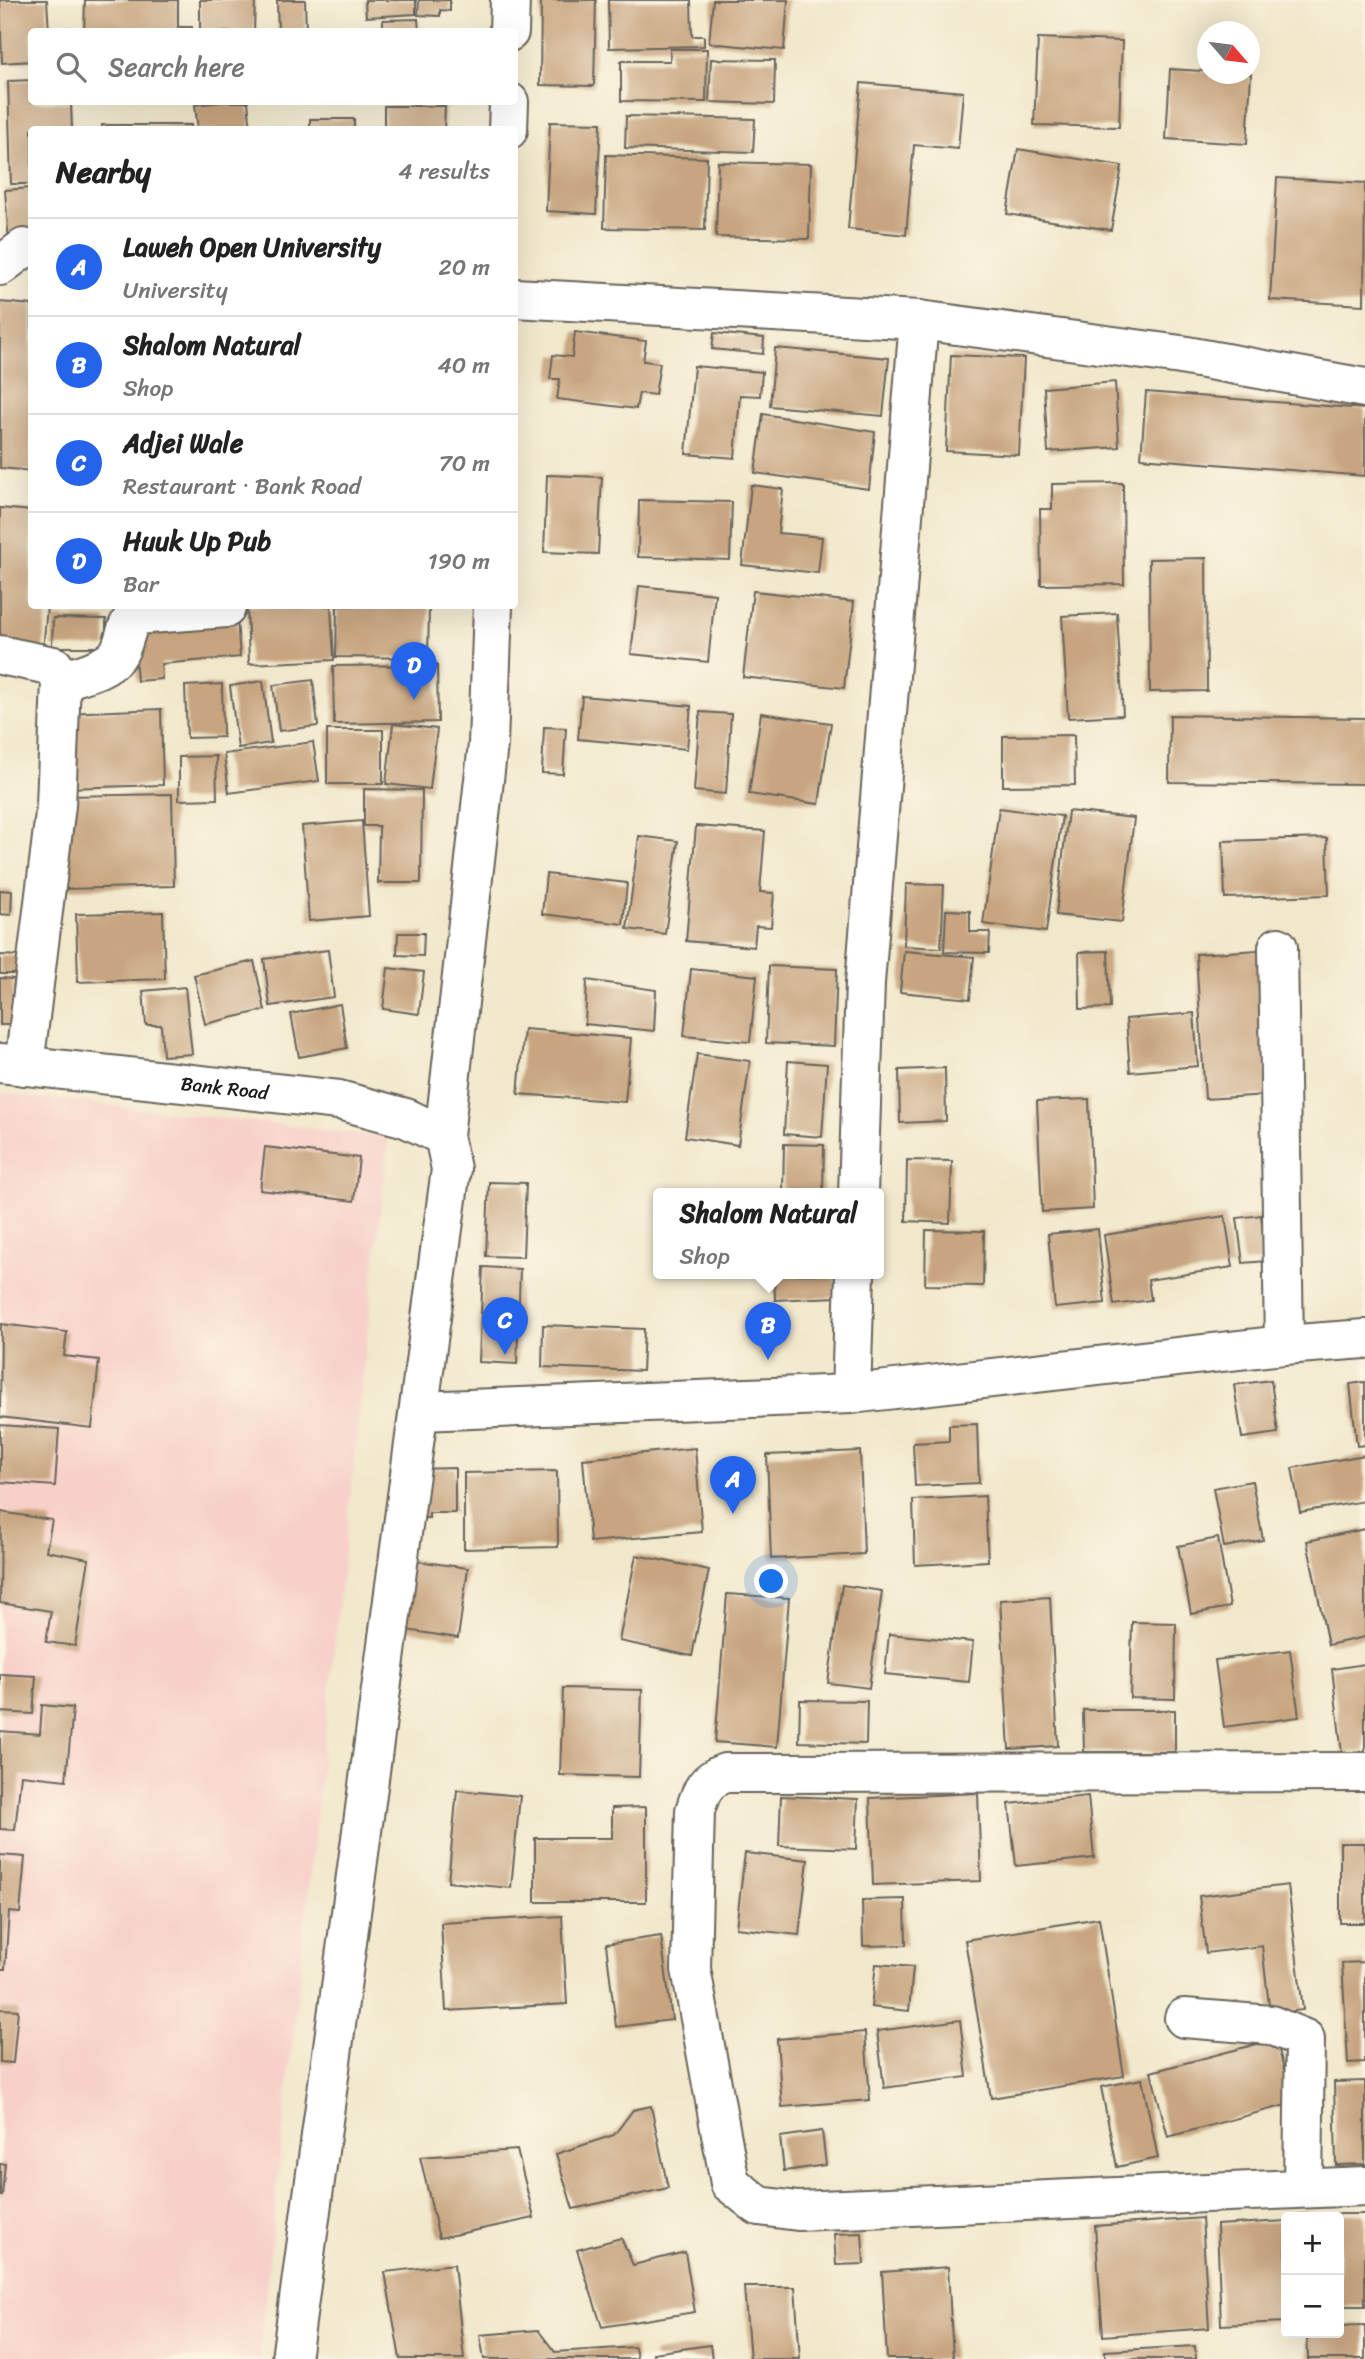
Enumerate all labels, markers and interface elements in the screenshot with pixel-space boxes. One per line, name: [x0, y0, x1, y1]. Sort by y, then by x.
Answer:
north arrow: [1197, 21, 1260, 84]
search box: [28, 28, 518, 105]
text: Search here: [108, 44, 245, 90]
icon: search: [52, 48, 90, 86]
text: Nearby: [56, 145, 151, 199]
text: 4 results: [398, 151, 490, 192]
text: Laweh Open University: [123, 224, 381, 270]
text: A: [71, 247, 87, 288]
text: 20 m: [439, 247, 490, 288]
text: University: [123, 270, 228, 311]
text: Shalom Natural: [123, 322, 301, 368]
text: B: [72, 345, 86, 386]
text: 40 m: [437, 345, 490, 386]
text: Shop: [123, 368, 173, 409]
text: Adjei Wale: [123, 420, 243, 466]
text: C: [72, 443, 86, 484]
text: 70 m: [439, 443, 490, 484]
text: Restaurant · Bank Road: [123, 466, 361, 507]
text: Huuk Up Pub: [123, 518, 271, 564]
text: D: [72, 541, 86, 582]
text: 190 m: [428, 541, 490, 582]
text: Bar: [123, 564, 159, 605]
pin: D: [391, 642, 437, 700]
street label: Bank Road: [179, 1066, 272, 1109]
popup: [653, 1188, 884, 1279]
text: Shalom Natural: [680, 1190, 857, 1236]
text: Shop: [680, 1236, 730, 1277]
pin: C: [482, 1297, 528, 1355]
pin: B: [745, 1302, 791, 1360]
pin: A: [710, 1456, 756, 1514]
your location: [754, 1564, 788, 1598]
map controls: [1281, 2212, 1344, 2338]
button: +: [1281, 2212, 1344, 2275]
button: −: [1281, 2275, 1344, 2338]

